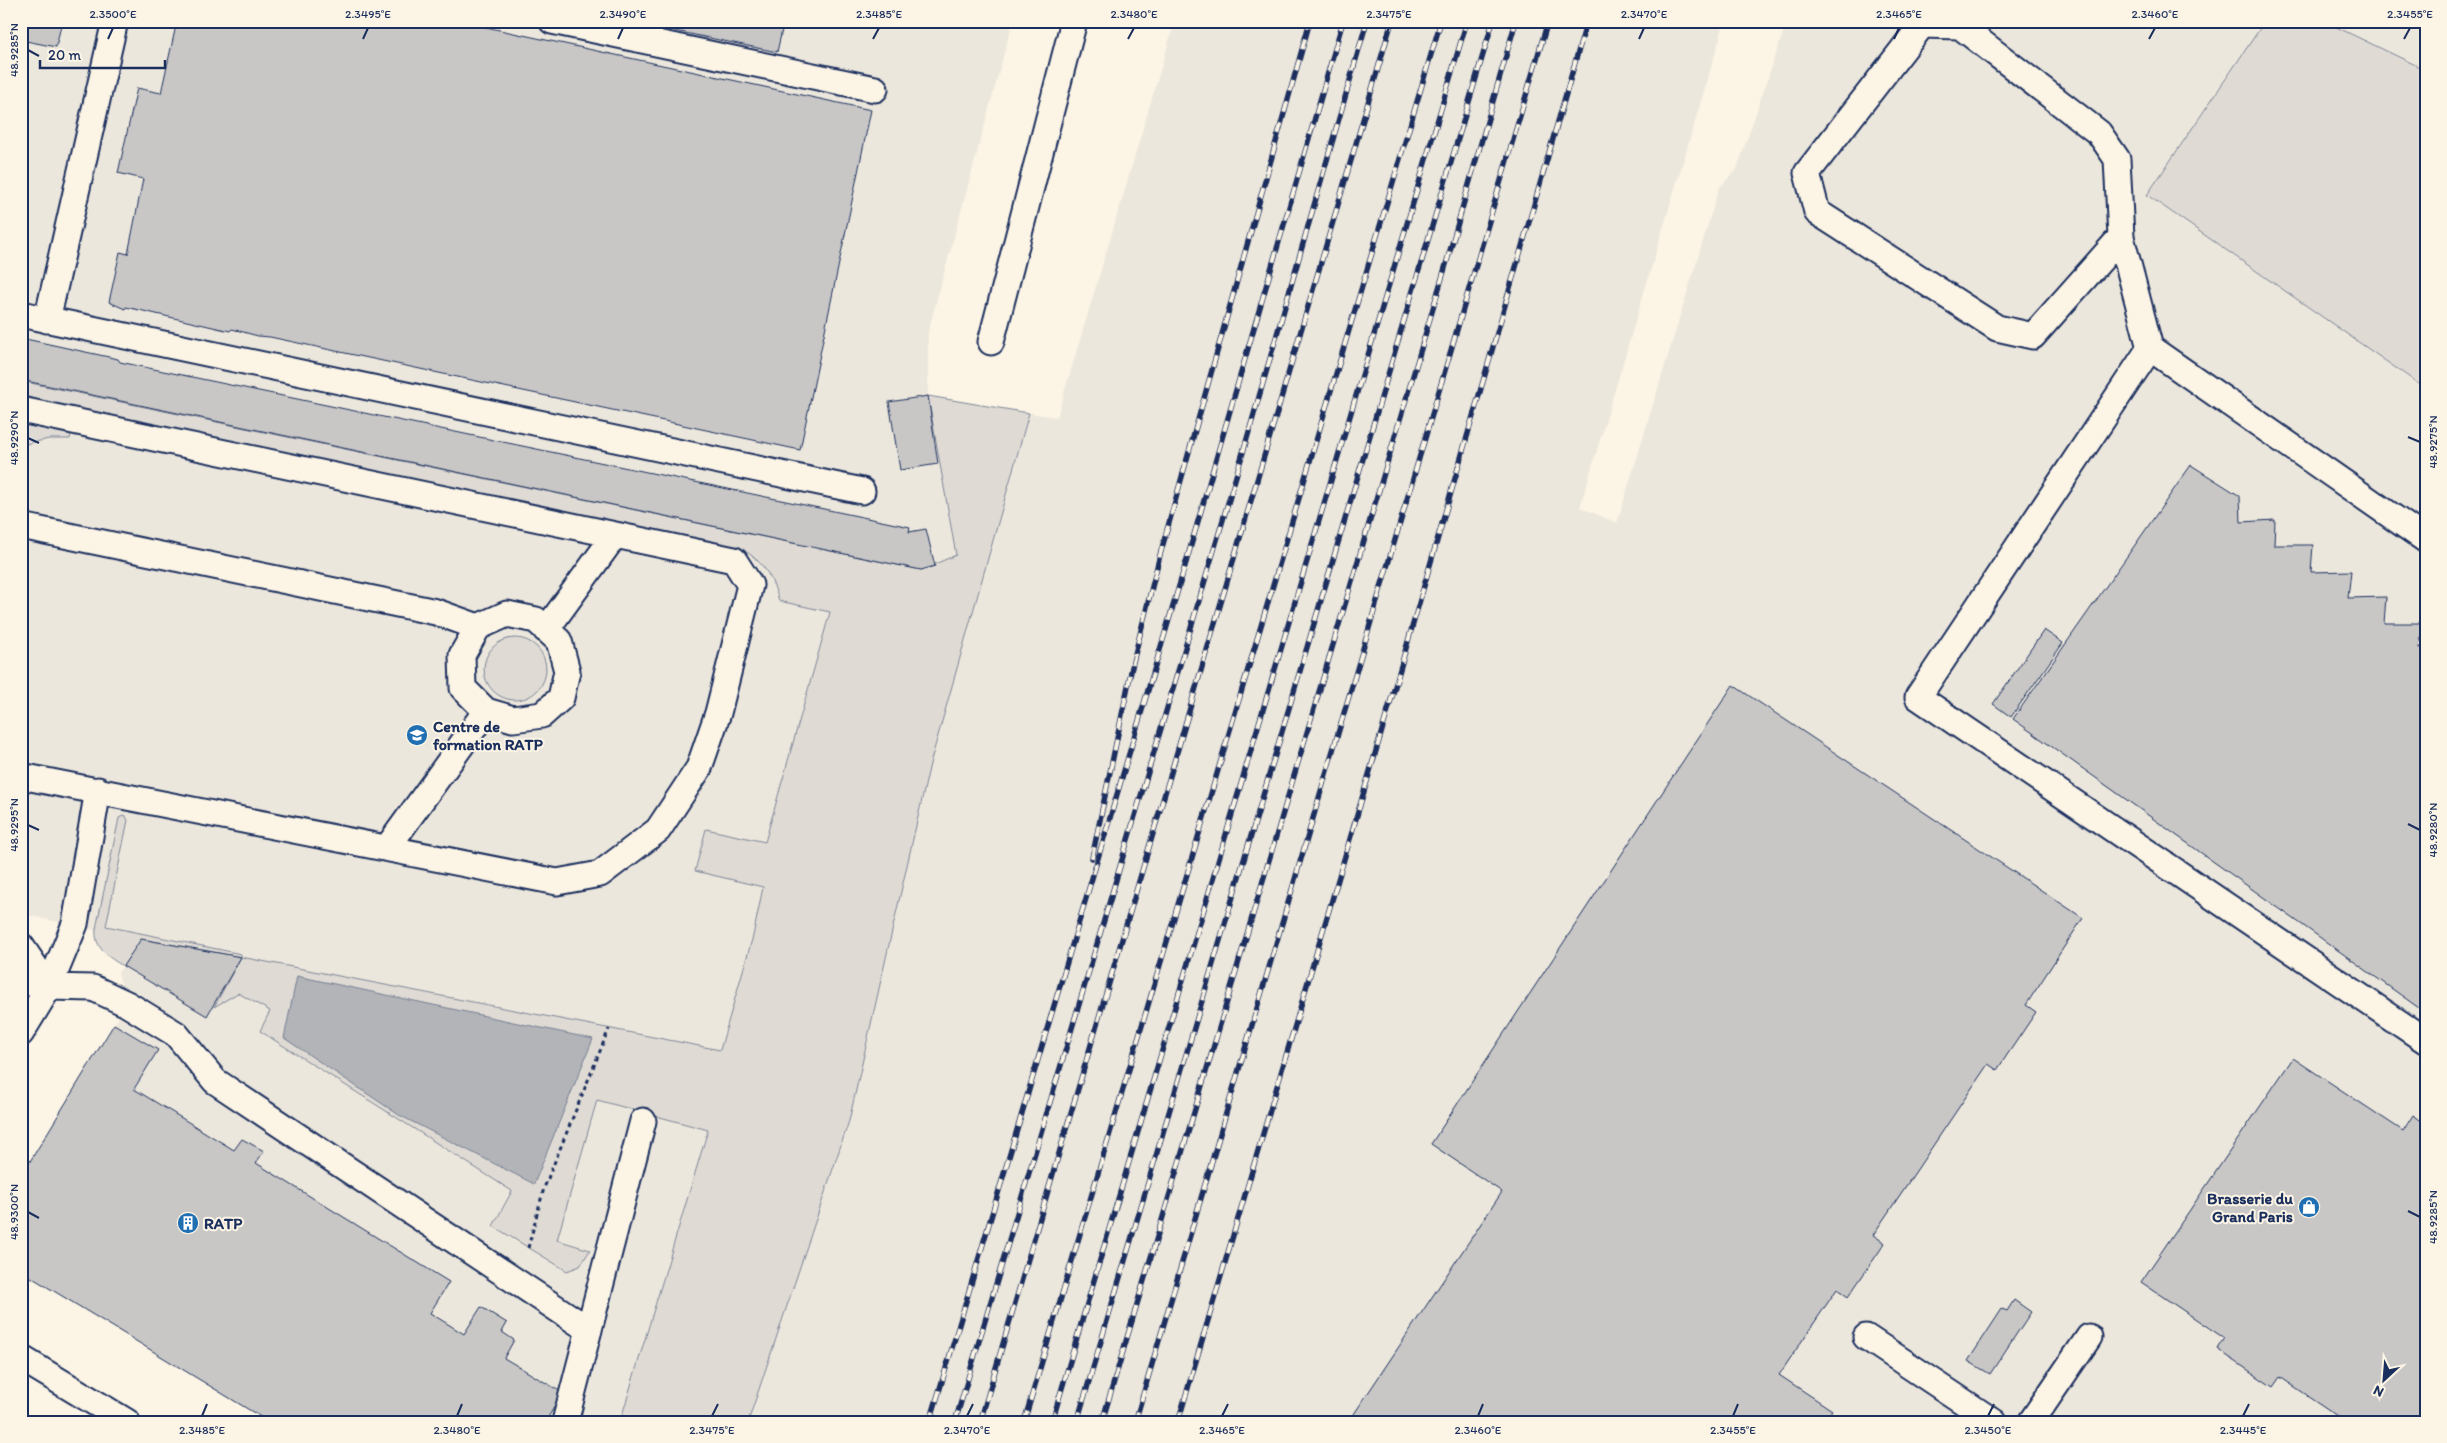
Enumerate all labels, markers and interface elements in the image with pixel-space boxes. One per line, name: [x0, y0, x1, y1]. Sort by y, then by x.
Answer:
text: 2.3500°E: [89, 7, 137, 21]
text: 2.3495°E: [345, 7, 391, 21]
text: 2.3490°E: [600, 7, 647, 21]
text: 2.3485°E: [856, 7, 902, 21]
text: 2.3480°E: [1110, 7, 1158, 21]
text: 2.3475°E: [1366, 7, 1412, 21]
text: 2.3470°E: [1621, 7, 1668, 21]
text: 2.3465°E: [1876, 7, 1922, 21]
text: 2.3460°E: [2132, 7, 2179, 21]
text: 2.3455°E: [2387, 7, 2433, 21]
text: 48.9285°N: [7, 23, 21, 77]
scale bar: [40, 38, 165, 70]
text: 20 m: [48, 46, 82, 64]
text: 48.9290°N: [7, 411, 21, 465]
text: 48.9275°N: [2426, 415, 2440, 469]
place label: Centre de formation RATP: [433, 717, 544, 754]
school or university icon: Centre de formation RATP: [405, 723, 429, 747]
text: 48.9295°N: [7, 798, 21, 852]
text: 48.9280°N: [2426, 803, 2440, 857]
text: 48.9300°N: [7, 1184, 21, 1240]
place label: Brasserie du Grand Paris: [2207, 1189, 2293, 1226]
text: 48.9285°N: [2426, 1190, 2440, 1244]
shop icon: Brasserie du Grand Paris: [2297, 1195, 2321, 1219]
building icon: RATP: [176, 1211, 200, 1235]
place label: RATP: [204, 1214, 243, 1233]
north arrow: [2360, 1356, 2410, 1406]
text: N: [2371, 1382, 2386, 1401]
text: 2.3485°E: [179, 1423, 225, 1437]
text: 2.3480°E: [433, 1423, 481, 1437]
text: 2.3475°E: [689, 1423, 735, 1437]
text: 2.3470°E: [944, 1423, 991, 1437]
text: 2.3465°E: [1199, 1423, 1245, 1437]
text: 2.3460°E: [1455, 1423, 1502, 1437]
text: 2.3455°E: [1710, 1423, 1756, 1437]
text: 2.3450°E: [1965, 1423, 2012, 1437]
text: 2.3445°E: [2220, 1423, 2267, 1437]

